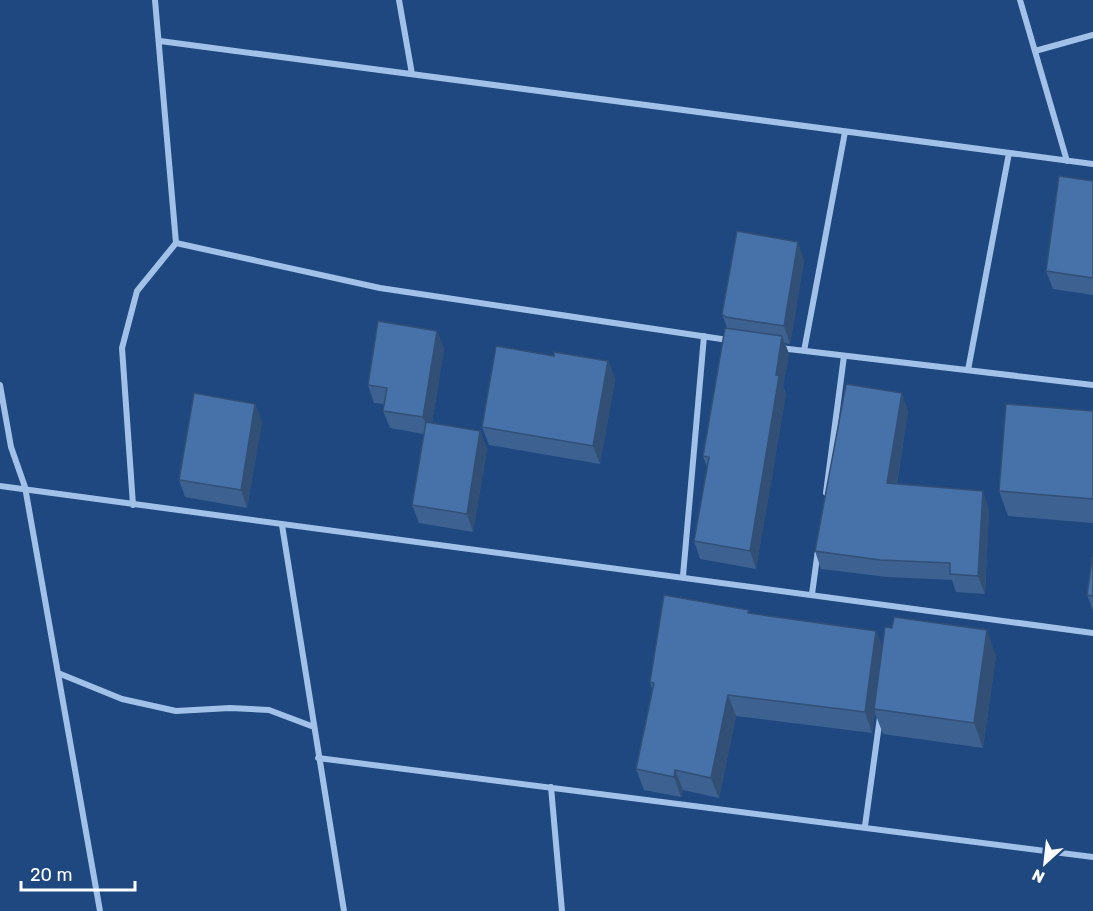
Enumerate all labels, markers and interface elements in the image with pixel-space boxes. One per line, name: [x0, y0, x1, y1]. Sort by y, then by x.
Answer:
north arrow: [1015, 833, 1075, 893]
scale bar: [21, 854, 135, 892]
text: 20 m: [30, 864, 72, 886]
text: N: [1029, 865, 1048, 887]

